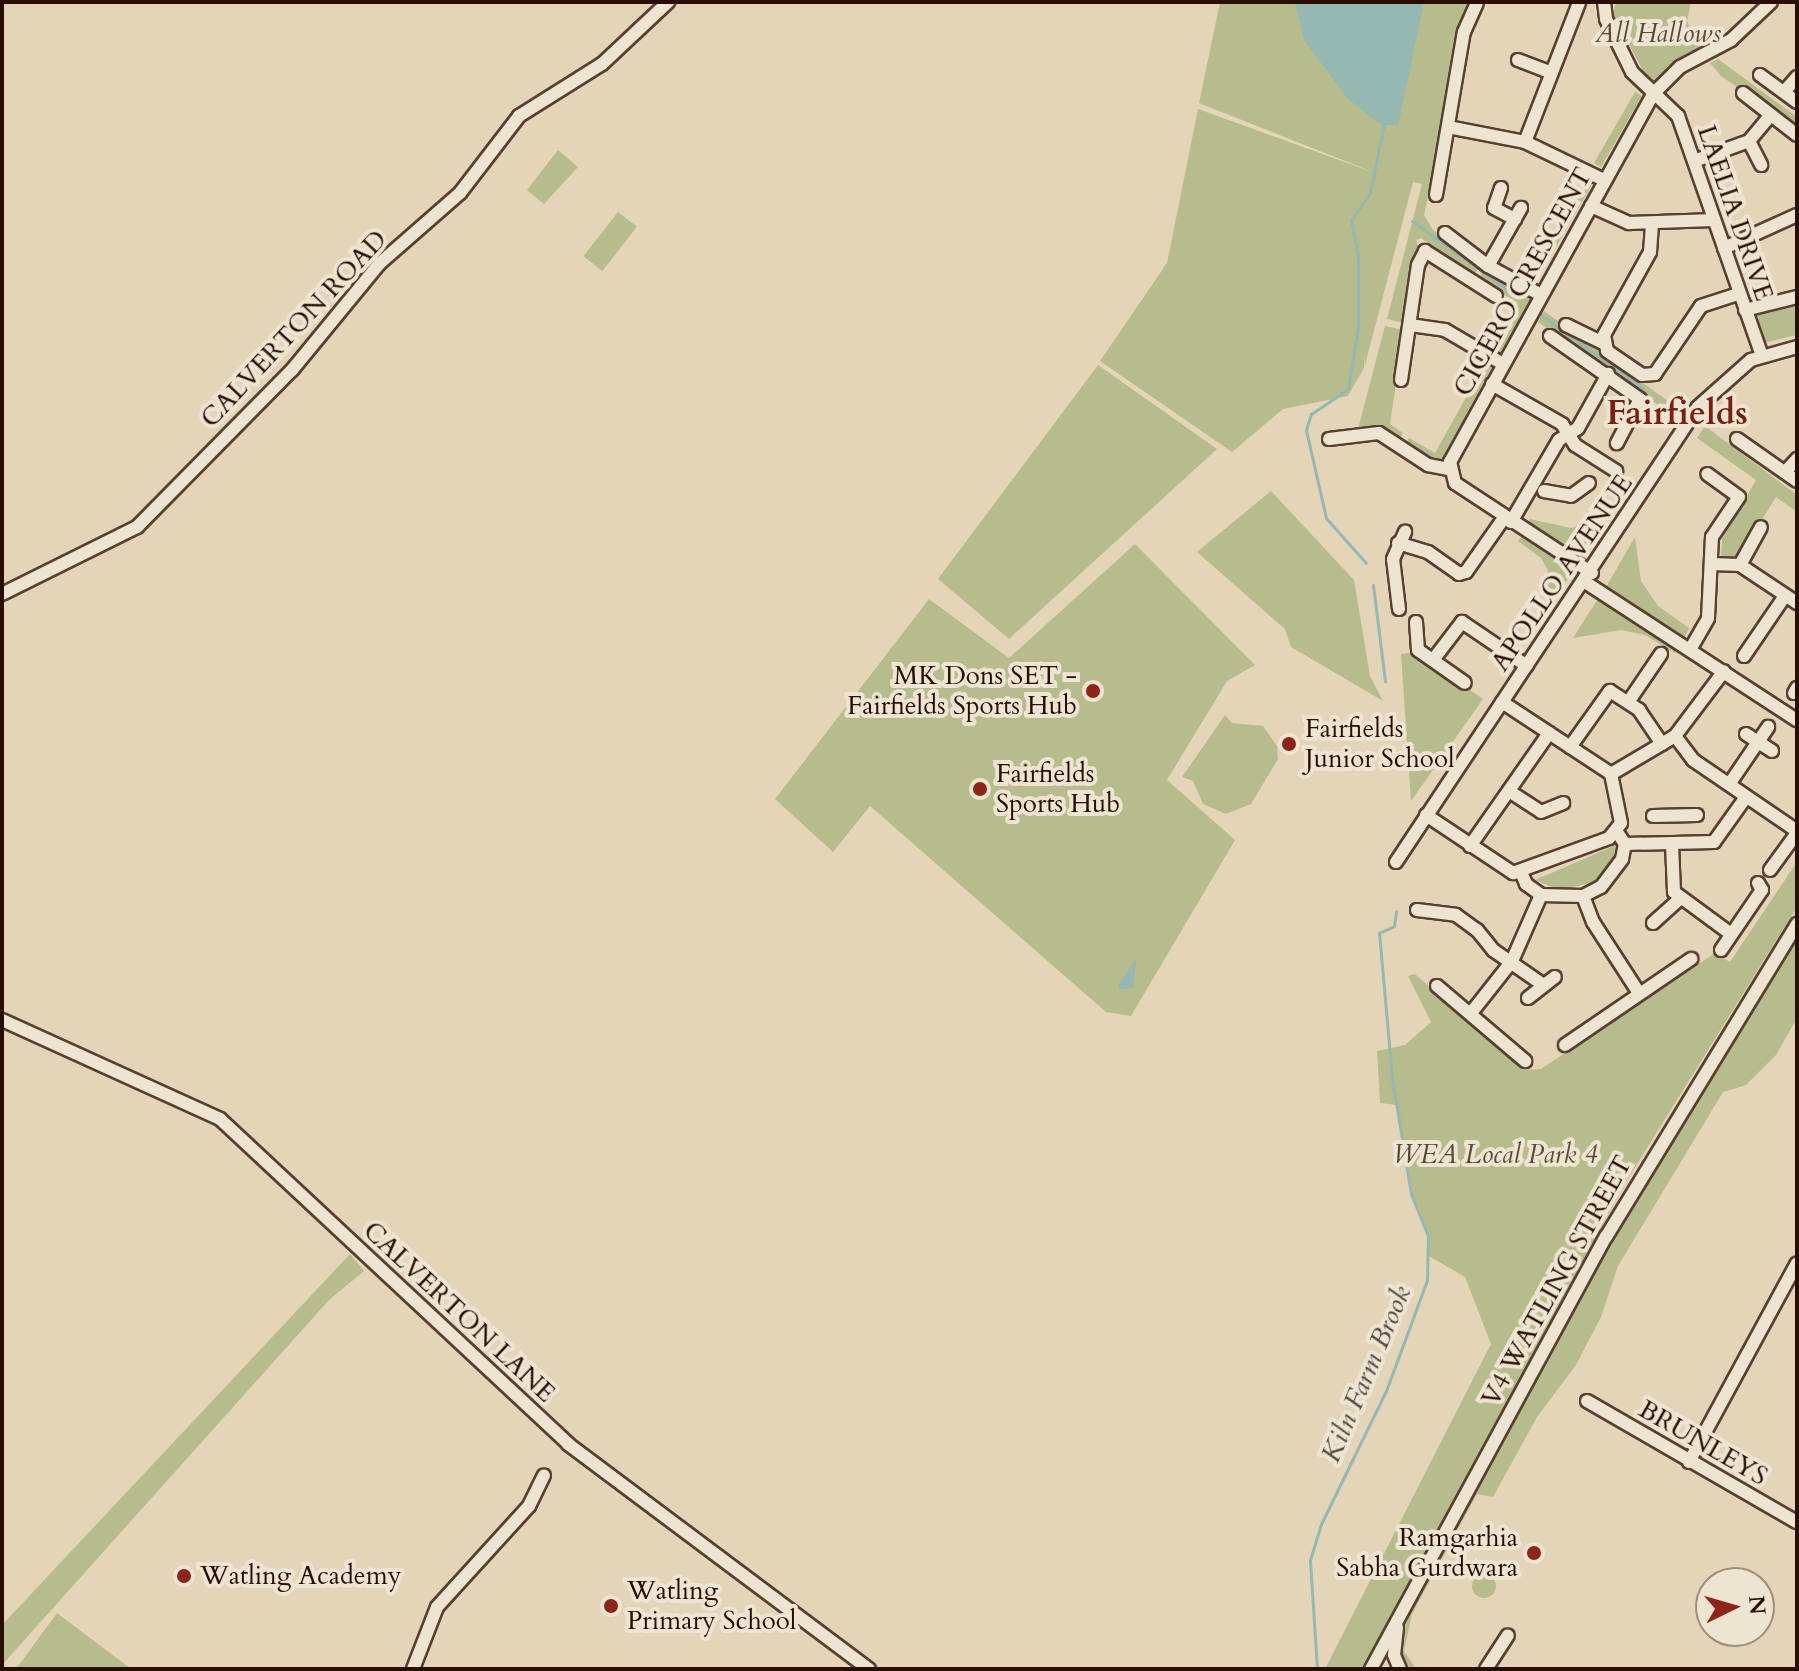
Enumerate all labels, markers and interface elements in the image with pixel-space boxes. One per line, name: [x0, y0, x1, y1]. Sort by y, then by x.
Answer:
park label: All Hallows: [1595, 18, 1721, 50]
street label: LAELIA DRIVE: [1690, 121, 1780, 305]
street label: CICERO CRESCENT: [1447, 162, 1599, 402]
street label: CALVERTON ROAD: [195, 224, 393, 434]
district label: Fairfields: [1606, 394, 1748, 434]
street label: APOLLO AVENUE: [1485, 469, 1639, 677]
place label: MK Dons SET - Fairfields Sports Hub: [847, 660, 1077, 722]
marker: MK Dons SET - Fairfields Sports Hub: [1084, 682, 1102, 700]
place label: Fairfields Junior School: [1305, 713, 1455, 774]
marker: Fairfields Junior School: [1280, 735, 1298, 753]
place label: Fairfields Sports Hub: [996, 758, 1120, 820]
marker: Fairfields Sports Hub: [971, 780, 989, 798]
park label: WEA Local Park 4: [1393, 1139, 1597, 1171]
street label: V4 WATLING STREET: [1475, 1150, 1639, 1412]
street label: CALVERTON LANE: [357, 1215, 561, 1409]
water label: Kiln Farm Brook: [1314, 1281, 1418, 1467]
street label: BRUNLEYS: [1633, 1394, 1773, 1492]
place label: Ramgarhia Sabha Gurdwara: [1336, 1522, 1518, 1584]
marker: Ramgarhia Sabha Gurdwara: [1525, 1544, 1543, 1562]
place label: Watling Academy: [200, 1560, 401, 1592]
marker: Watling Academy: [175, 1567, 193, 1585]
north arrow: [1695, 1567, 1775, 1647]
place label: Watling Primary School: [627, 1575, 796, 1636]
text: N: [1741, 1594, 1773, 1616]
marker: Watling Primary School: [602, 1597, 620, 1615]

